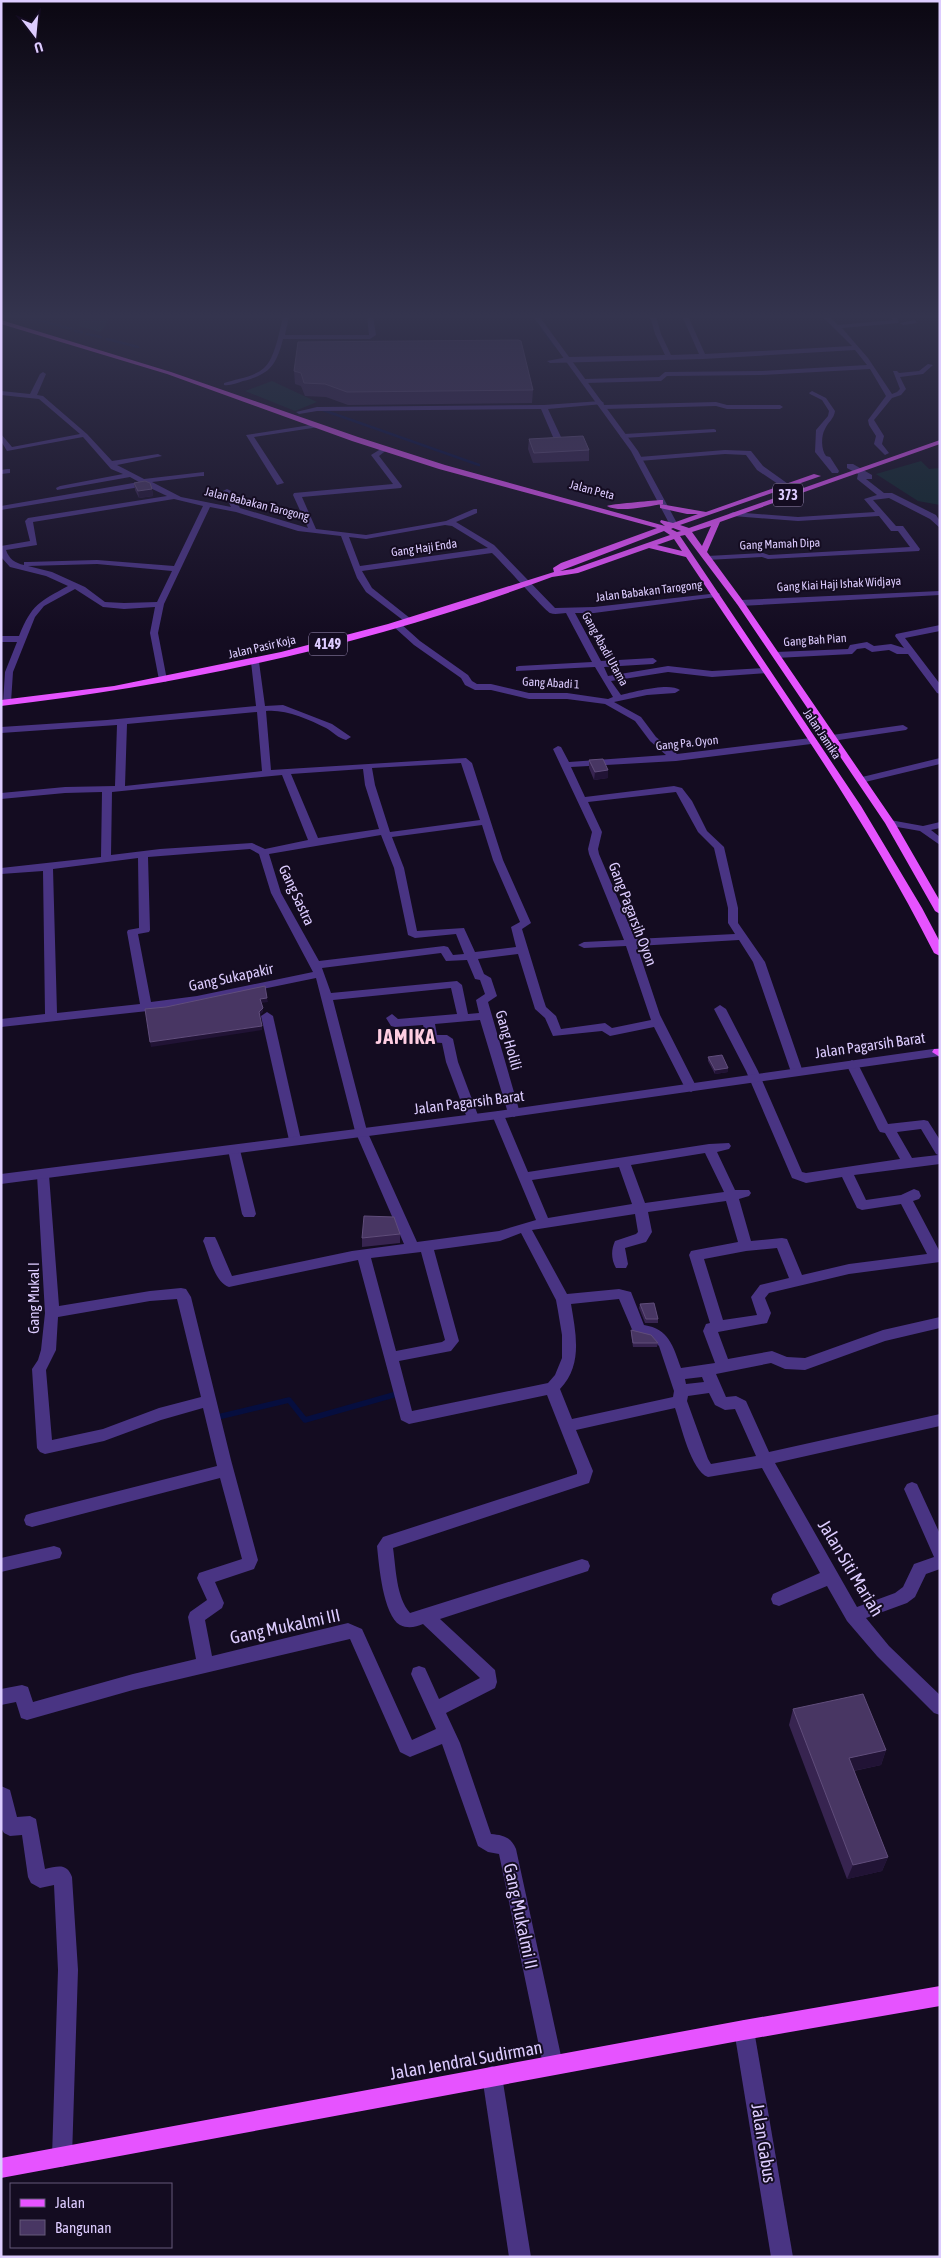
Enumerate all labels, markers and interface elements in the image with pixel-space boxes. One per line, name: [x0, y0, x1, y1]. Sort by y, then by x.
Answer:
north arrow: [10, 10, 60, 60]
text: U: [32, 39, 45, 56]
street label: Jalan Peta: [568, 477, 616, 503]
street label: Jalan Babakan Tarogong: [203, 484, 312, 524]
road number: 373: [773, 484, 803, 506]
street label: Gang Haji Enda: [390, 536, 458, 560]
street label: Gang Mamah Dipa: [739, 536, 821, 552]
street label: Gang Kiai Haji Ishak Widjaya: [777, 574, 901, 594]
street label: Jalan Babakan Tarogong: [595, 577, 704, 604]
street label: Gang Abadi Utama: [579, 610, 631, 688]
street label: Gang Bah Pian: [783, 631, 847, 649]
street label: Jalan Pasir Koja: [227, 632, 297, 662]
road number: 4149: [309, 633, 347, 656]
street label: Gang Abadi 1: [522, 675, 580, 692]
street label: Jalan Jamika: [800, 706, 844, 762]
street label: Gang Pa. Oyon: [655, 733, 719, 753]
street label: Gang Pagarsih Oyon: [605, 860, 661, 968]
street label: Gang Sastra: [276, 862, 318, 928]
street label: Gang Sukapakir: [187, 960, 275, 994]
street label: Gang Holili: [492, 1008, 526, 1072]
district label: JAMIKA: [375, 1025, 436, 1048]
street label: Jalan Pagarsih Barat: [814, 1029, 926, 1061]
street label: Jalan Pagarsih Barat: [413, 1087, 525, 1117]
street label: Gang Mukal I: [25, 1262, 42, 1334]
street label: Jalan Siti Mariah: [814, 1516, 888, 1620]
street label: Gang Mukalmi III: [228, 1604, 342, 1648]
street label: Gang Mukalmi II: [500, 1861, 542, 1971]
street label: Jalan Jendral Sudirman: [388, 2036, 544, 2084]
street label: Jalan Gabus: [747, 2102, 781, 2184]
legend: [10, 2183, 172, 2248]
text: Jalan: [55, 2194, 85, 2211]
text: Bangunan: [55, 2219, 112, 2236]

